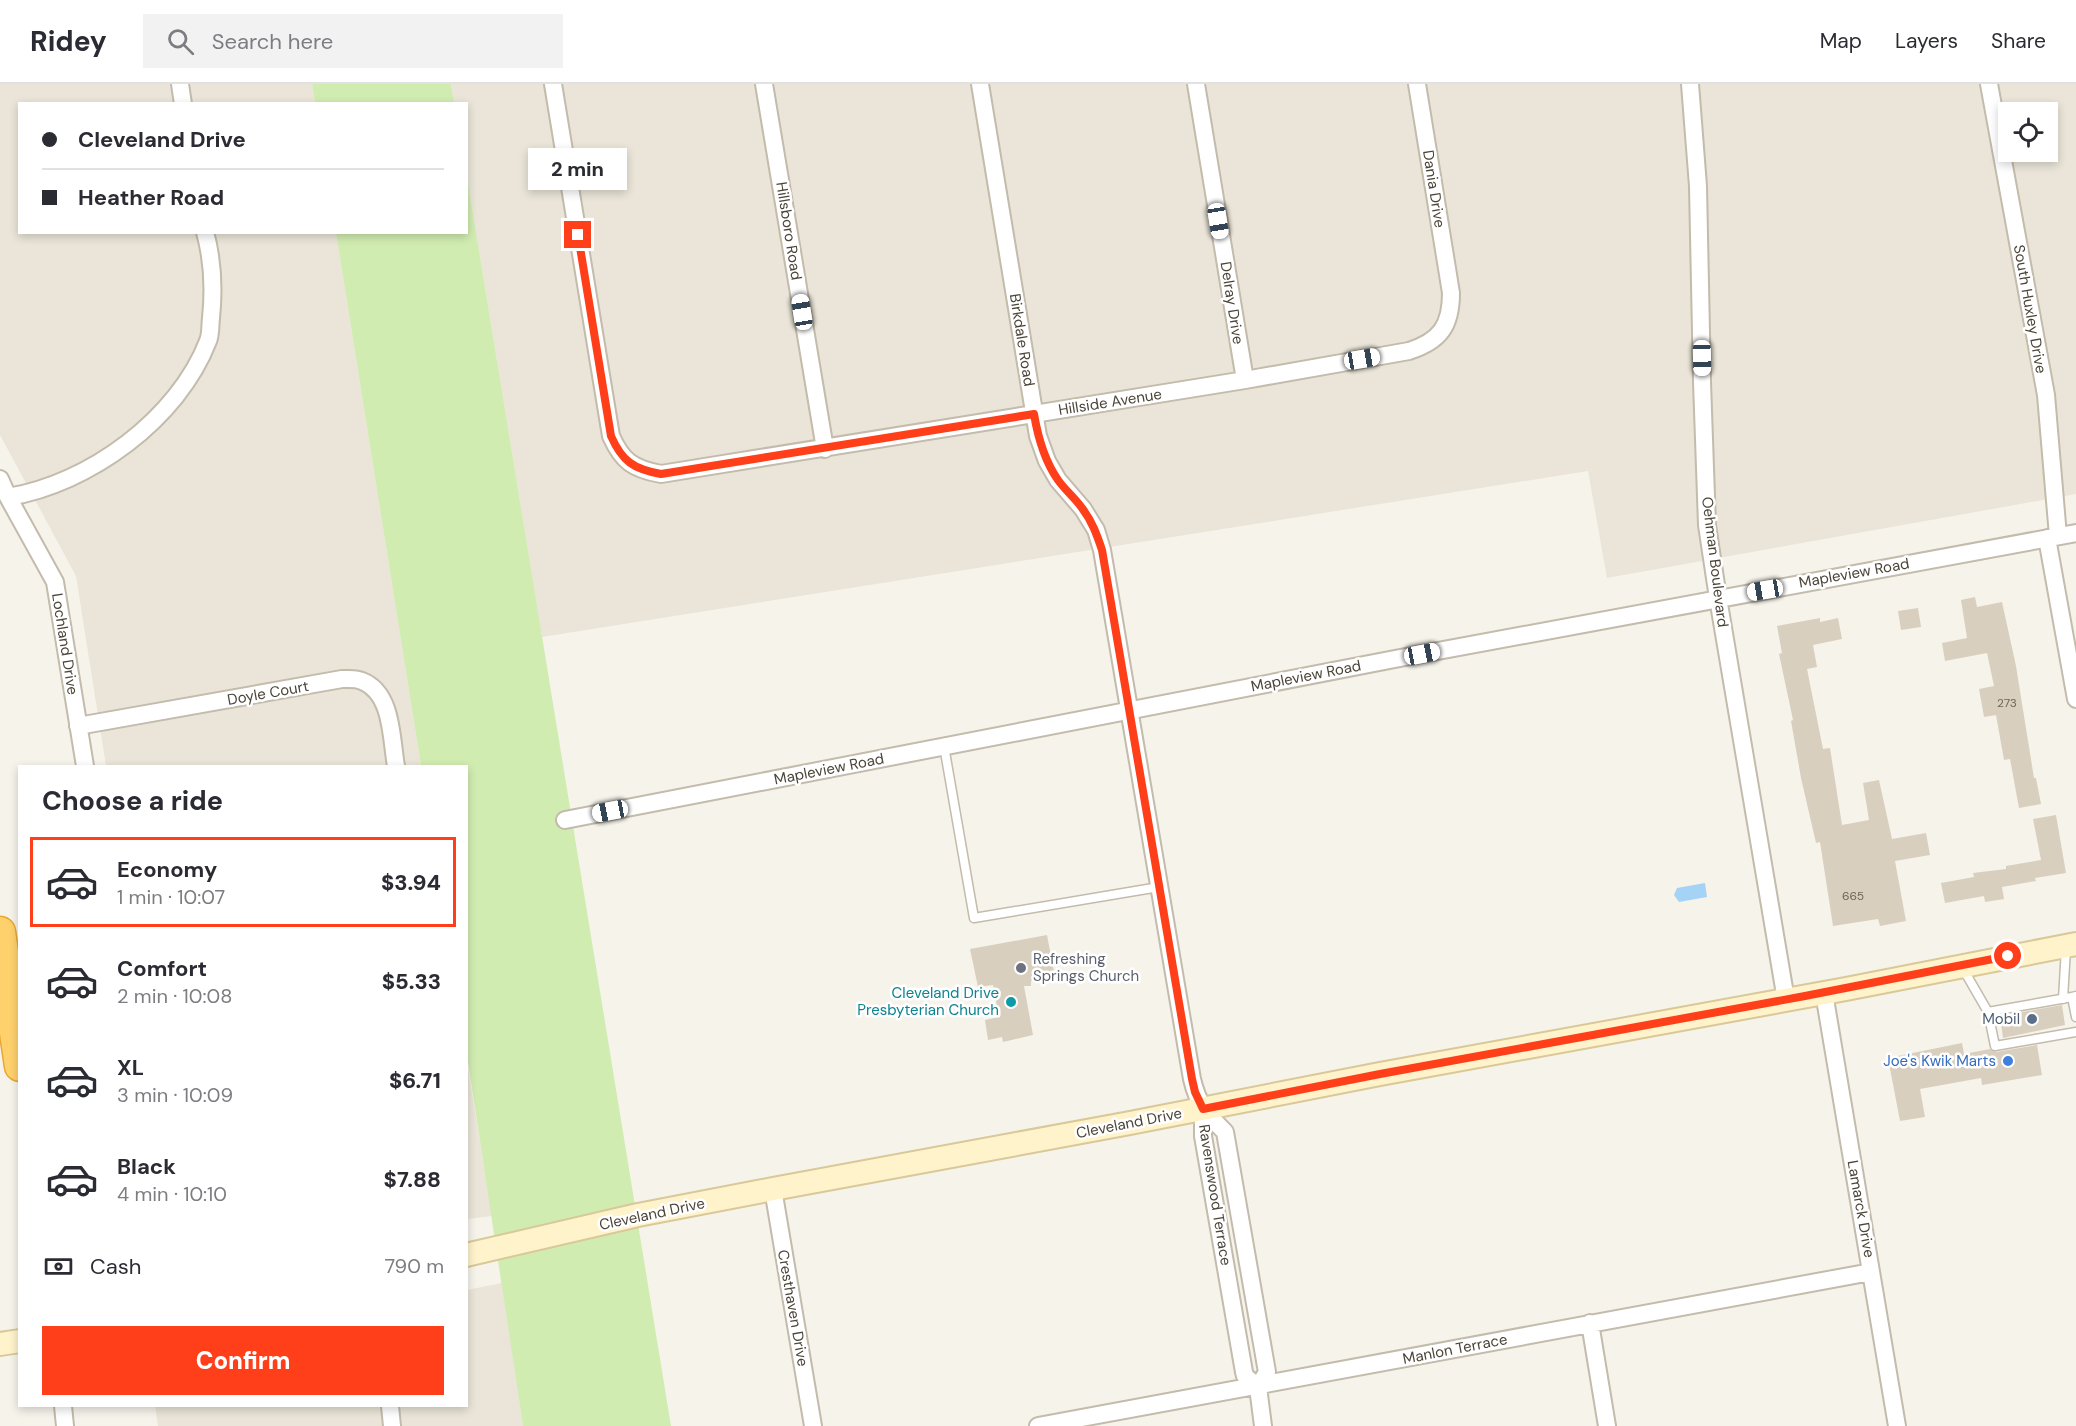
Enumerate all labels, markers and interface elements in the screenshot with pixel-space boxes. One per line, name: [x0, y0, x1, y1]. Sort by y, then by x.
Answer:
search box: [143, 14, 563, 68]
text: Ridey: [30, 23, 107, 60]
icon: search: [164, 25, 197, 58]
text: Search here: [212, 27, 333, 56]
text: Map: [1820, 27, 1862, 55]
text: Layers: [1895, 27, 1958, 55]
text: Share: [1991, 27, 2046, 55]
map controls: [1998, 102, 2058, 162]
button: locate: [1998, 102, 2058, 162]
text: Cleveland Drive: [78, 125, 246, 154]
callout: 2 min: [528, 148, 628, 190]
street label: Dania Drive: [1418, 149, 1450, 229]
text: 2 min: [551, 156, 604, 182]
street label: Hillsboro Road: [771, 180, 807, 282]
text: Heather Road: [78, 183, 224, 212]
car: [1206, 202, 1230, 240]
route end: [564, 221, 591, 248]
street label: South Huxley Drive: [2009, 243, 2051, 375]
street label: Delray Drive: [1216, 260, 1248, 346]
street label: Birkdale Road: [1005, 292, 1039, 388]
car: [790, 293, 814, 331]
car: [1693, 340, 1711, 376]
car: [1343, 347, 1381, 371]
street label: Hillside Avenue: [1057, 384, 1163, 420]
street label: Oehman Boulevard: [1697, 496, 1733, 628]
street label: Mapleview Road: [1797, 553, 1911, 593]
car: [1746, 578, 1784, 602]
street label: Lochland Drive: [47, 592, 83, 696]
car: [1403, 642, 1441, 666]
street label: Mapleview Road: [1249, 656, 1363, 696]
street label: Doyle Court: [226, 676, 310, 710]
house number: 273: [1997, 695, 2017, 711]
street label: Mapleview Road: [772, 749, 886, 789]
text: Choose a ride: [42, 783, 223, 818]
car: [591, 799, 629, 823]
icon: car: [45, 855, 99, 909]
text: Economy: [117, 855, 217, 884]
text: $3.94: [381, 868, 441, 897]
text: 1 min · 10:07: [117, 884, 225, 910]
house number: 665: [1842, 888, 1864, 904]
route start: [1994, 942, 2021, 969]
place label: Refreshing Springs Church: [1033, 949, 1139, 986]
icon: car: [45, 954, 99, 1008]
text: Comfort: [117, 954, 207, 983]
marker: Refreshing Springs Church: [1014, 961, 1028, 975]
text: $5.33: [382, 967, 441, 996]
text: 2 min · 10:08: [117, 983, 232, 1009]
place label: Cleveland Drive Presbyterian Church: [857, 983, 999, 1020]
marker: Cleveland Drive Presbyterian Church: [1004, 995, 1018, 1009]
place label: Mobil: [1982, 1009, 2020, 1029]
marker: Mobil: [2025, 1012, 2039, 1026]
place label: Joe's Kwik Marts: [1883, 1051, 1996, 1071]
icon: car: [45, 1053, 99, 1107]
text: XL: [117, 1053, 144, 1082]
marker: Joe's Kwik Marts: [2001, 1054, 2015, 1068]
text: $6.71: [389, 1066, 441, 1095]
text: 3 min · 10:09: [117, 1082, 233, 1108]
street label: Cleveland Drive: [1074, 1103, 1184, 1143]
street label: Ravenswood Terrace: [1194, 1123, 1236, 1267]
icon: car: [45, 1152, 99, 1206]
text: Black: [117, 1152, 176, 1181]
street label: Lamarck Drive: [1843, 1159, 1879, 1259]
text: $7.88: [384, 1165, 441, 1194]
text: 4 min · 10:10: [117, 1181, 227, 1207]
street label: Cleveland Drive: [597, 1193, 707, 1235]
street label: Cresthaven Drive: [773, 1248, 813, 1368]
icon: cash: [42, 1250, 75, 1283]
text: Cash: [90, 1252, 141, 1281]
text: 790 m: [384, 1253, 444, 1279]
button: Confirm: [42, 1326, 444, 1395]
street label: Manlon Terrace: [1401, 1329, 1509, 1369]

